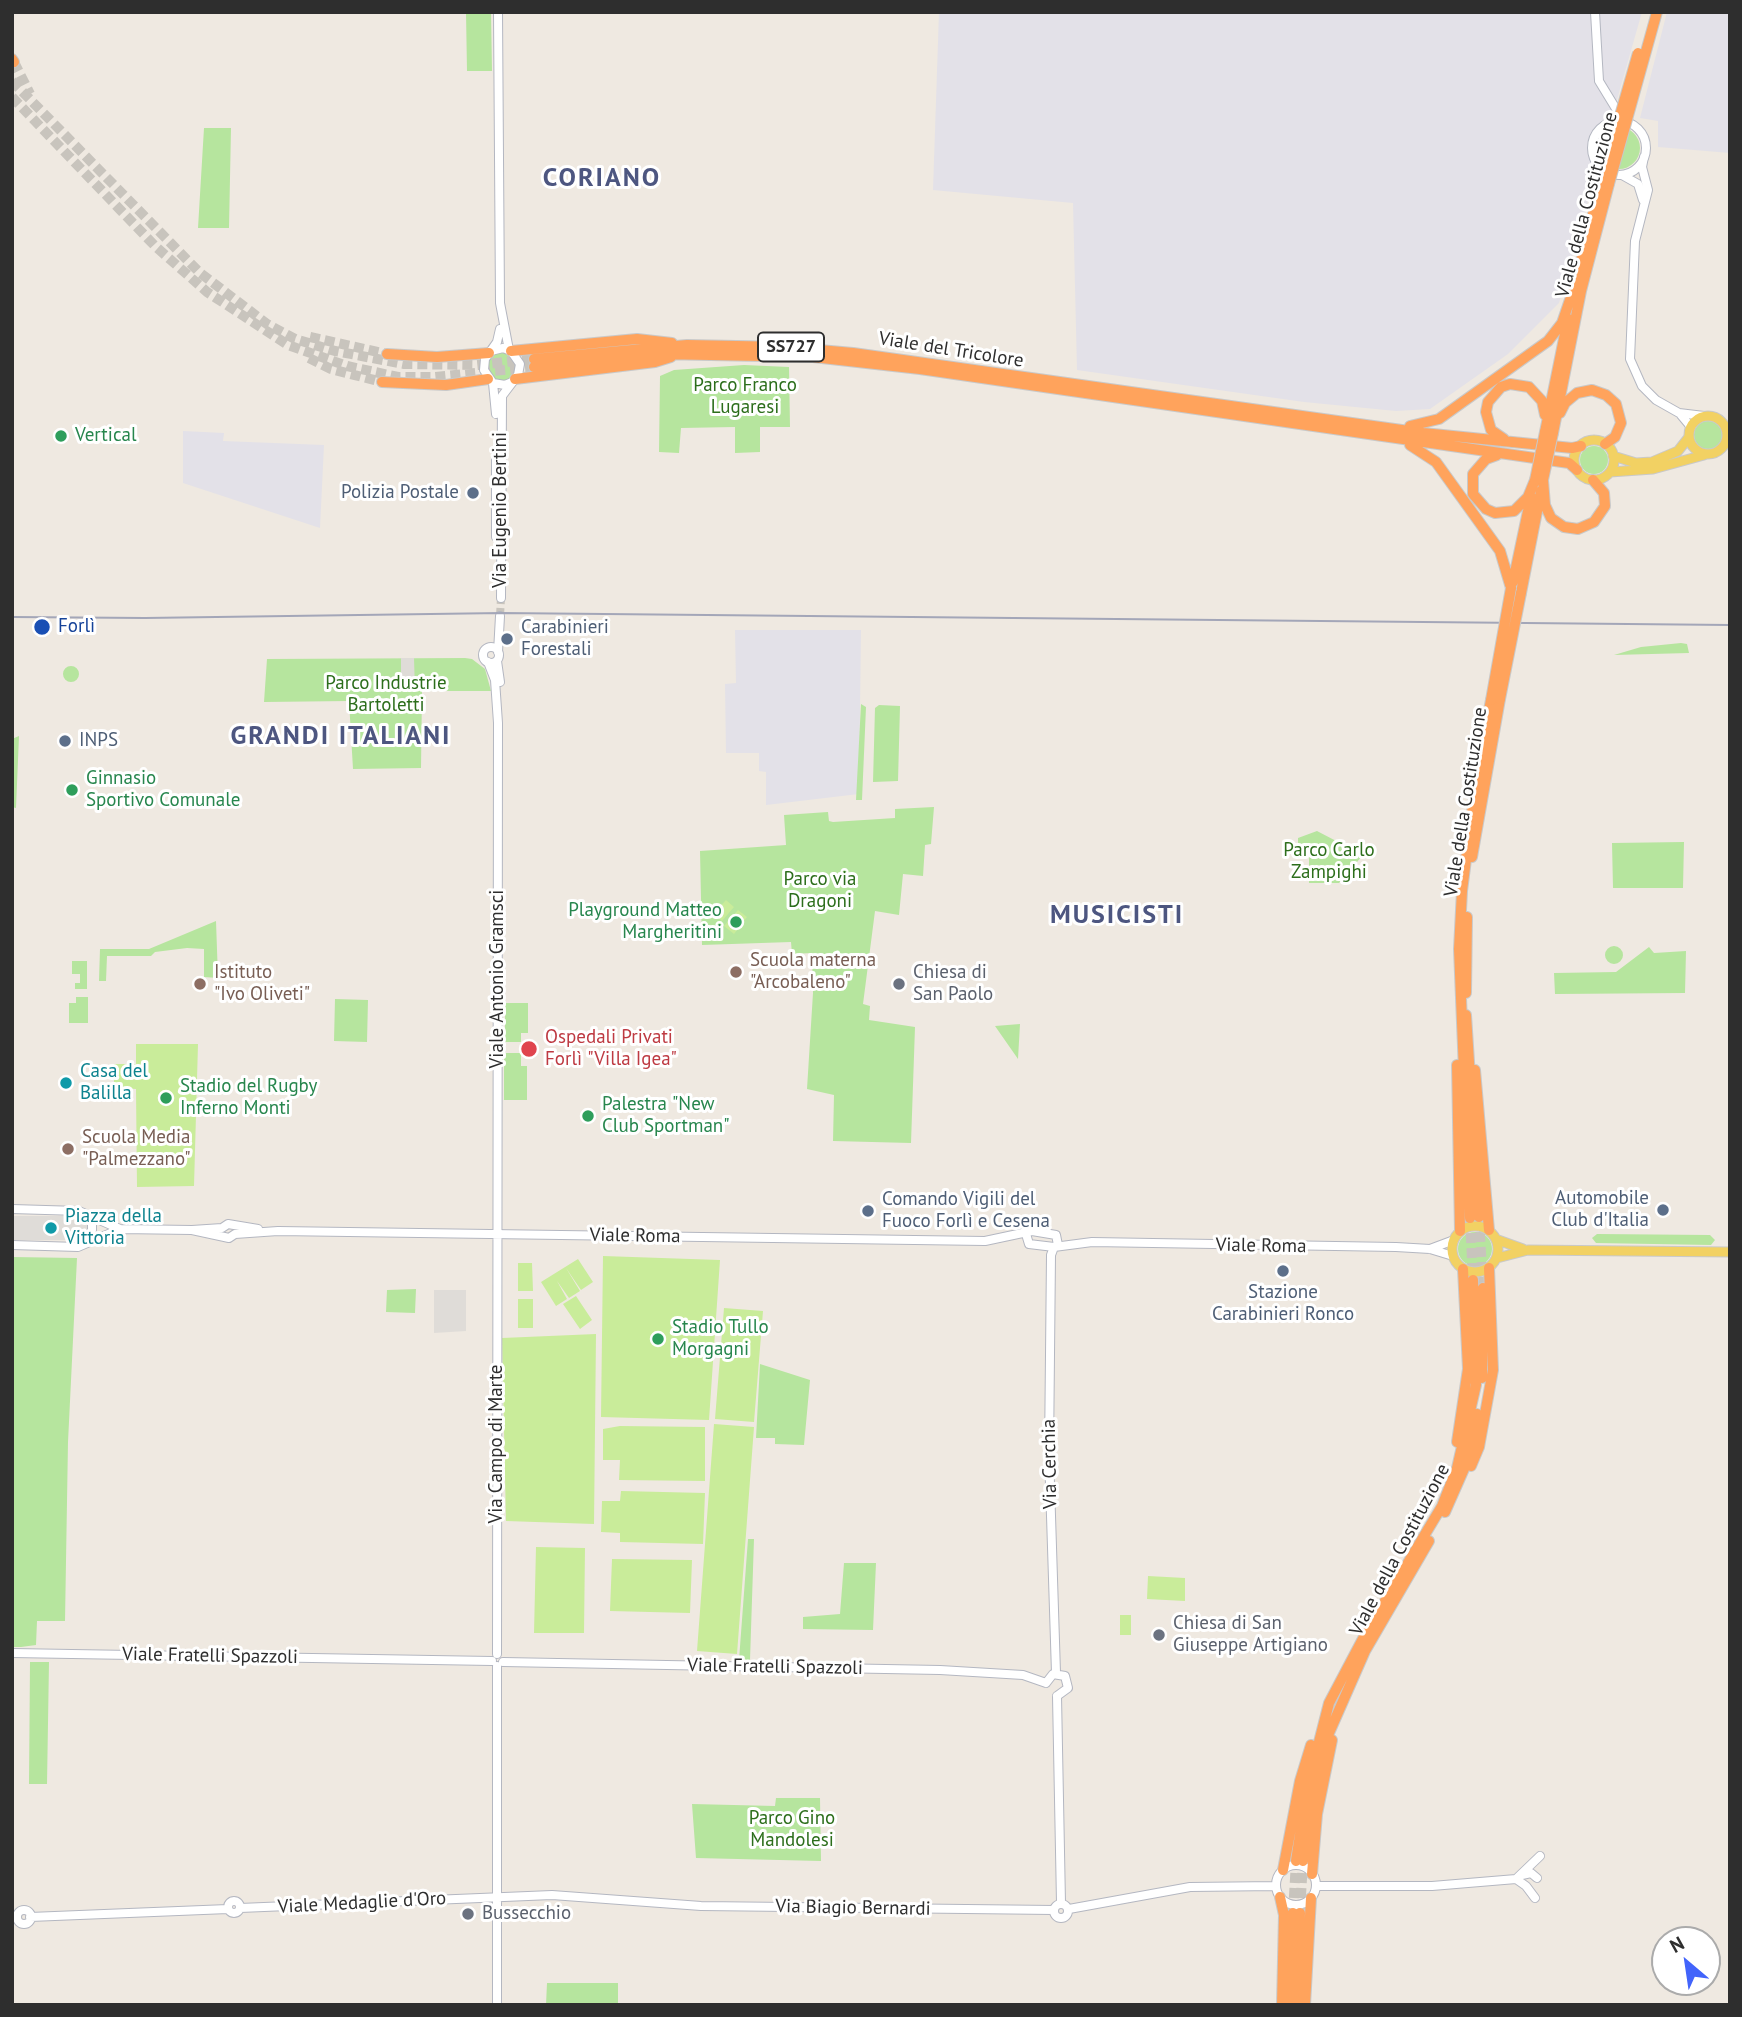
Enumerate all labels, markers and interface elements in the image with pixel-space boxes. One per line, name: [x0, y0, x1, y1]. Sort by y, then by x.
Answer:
street label: Viale della Costituzione: [1551, 110, 1623, 300]
district label: CORIANO: [544, 163, 660, 195]
street label: Viale del Tricolore: [877, 327, 1025, 373]
road number: SS727: [758, 332, 824, 362]
park label: Parco Franco Lugaresi: [693, 375, 797, 419]
place label: Vertical: [75, 425, 136, 447]
marker: Vertical: [53, 428, 69, 444]
street label: Via Eugenio Bertini: [490, 432, 512, 588]
place label: Polizia Postale: [341, 482, 459, 504]
marker: Polizia Postale: [465, 485, 481, 501]
place label: Forlì: [58, 616, 95, 638]
marker: Forlì: [32, 617, 52, 637]
place label: Carabinieri Forestali: [521, 617, 609, 661]
marker: Carabinieri Forestali: [499, 631, 515, 647]
park label: Parco Industrie Bartoletti: [325, 673, 447, 717]
street label: Viale della Costituzione: [1440, 706, 1492, 898]
district label: GRANDI ITALIANI: [232, 721, 450, 753]
place label: INPS: [79, 730, 118, 752]
marker: INPS: [57, 733, 73, 749]
place label: Ginnasio Sportivo Comunale: [86, 768, 240, 812]
marker: Ginnasio Sportivo Comunale: [64, 782, 80, 798]
park label: Parco Carlo Zampighi: [1283, 840, 1375, 884]
park label: Parco via Dragoni: [784, 869, 856, 913]
street label: Viale Antonio Gramsci: [487, 890, 509, 1068]
place label: Playground Matteo Margheritini: [568, 900, 722, 944]
district label: MUSICISTI: [1051, 900, 1183, 932]
marker: Playground Matteo Margheritini: [728, 914, 744, 930]
place label: Scuola materna "Arcobaleno": [750, 950, 876, 994]
place label: Istituto "Ivo Oliveti": [214, 962, 310, 1006]
place label: Chiesa di San Paolo: [913, 962, 993, 1006]
marker: Scuola materna "Arcobaleno": [728, 964, 744, 980]
marker: Istituto "Ivo Oliveti": [192, 976, 208, 992]
marker: Chiesa di San Paolo: [891, 976, 907, 992]
place label: Ospedali Privati Forlì "Villa Igea": [545, 1027, 677, 1071]
marker: Ospedali Privati Forlì "Villa Igea": [519, 1039, 539, 1059]
place label: Casa del Balilla: [80, 1061, 148, 1105]
marker: Casa del Balilla: [58, 1075, 74, 1091]
place label: Stadio del Rugby Inferno Monti: [180, 1076, 317, 1120]
marker: Stadio del Rugby Inferno Monti: [158, 1090, 174, 1106]
place label: Palestra "New Club Sportman": [602, 1094, 730, 1138]
marker: Palestra "New Club Sportman": [580, 1108, 596, 1124]
place label: Scuola Media "Palmezzano": [82, 1127, 191, 1171]
marker: Scuola Media "Palmezzano": [60, 1141, 76, 1157]
place label: Automobile Club d'Italia: [1551, 1188, 1649, 1232]
place label: Comando Vigili del Fuoco Forlì e Cesena: [882, 1189, 1050, 1233]
marker: Automobile Club d'Italia: [1655, 1202, 1671, 1218]
marker: Comando Vigili del Fuoco Forlì e Cesena: [860, 1203, 876, 1219]
place label: Piazza della Vittoria: [65, 1206, 162, 1250]
marker: Piazza della Vittoria: [43, 1220, 59, 1236]
street label: Viale Roma: [589, 1224, 681, 1248]
street label: Viale Roma: [1215, 1234, 1307, 1258]
marker: Stazione Carabinieri Ronco: [1275, 1263, 1291, 1279]
place label: Stazione Carabinieri Ronco: [1212, 1282, 1354, 1326]
place label: Stadio Tullo Morgagni: [672, 1317, 769, 1361]
marker: Stadio Tullo Morgagni: [650, 1331, 666, 1347]
street label: Via Campo di Marte: [486, 1364, 508, 1524]
street label: Via Cerchia: [1038, 1419, 1062, 1509]
street label: Viale della Costituzione: [1345, 1460, 1455, 1640]
place label: Chiesa di San Giuseppe Artigiano: [1173, 1613, 1328, 1657]
marker: Chiesa di San Giuseppe Artigiano: [1151, 1627, 1167, 1643]
street label: Viale Fratelli Spazzoli: [122, 1643, 298, 1669]
street label: Viale Fratelli Spazzoli: [687, 1654, 863, 1680]
park label: Parco Gino Mandolesi: [749, 1808, 835, 1852]
street label: Viale Medaglie d'Oro: [277, 1887, 447, 1919]
street label: Via Biagio Bernardi: [775, 1895, 931, 1921]
place label: Bussecchio: [482, 1903, 571, 1925]
marker: Bussecchio: [460, 1906, 476, 1922]
north arrow: [1651, 1926, 1721, 1996]
text: N: [1666, 1931, 1688, 1958]

